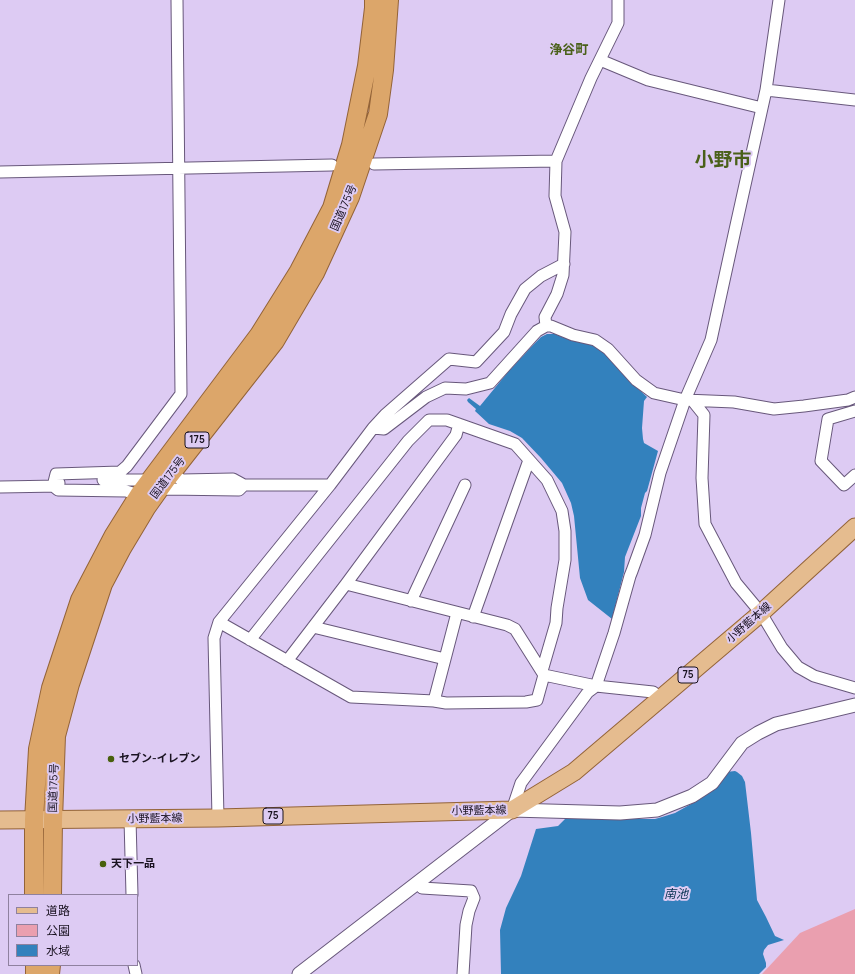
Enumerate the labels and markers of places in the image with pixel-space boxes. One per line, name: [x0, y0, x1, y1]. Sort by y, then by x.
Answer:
place label: セブン-イレブン: [119, 752, 201, 766]
marker: セブン-イレブン: [106, 754, 116, 764]
place label: 天下一品: [111, 857, 155, 871]
marker: 天下一品: [98, 859, 108, 869]

